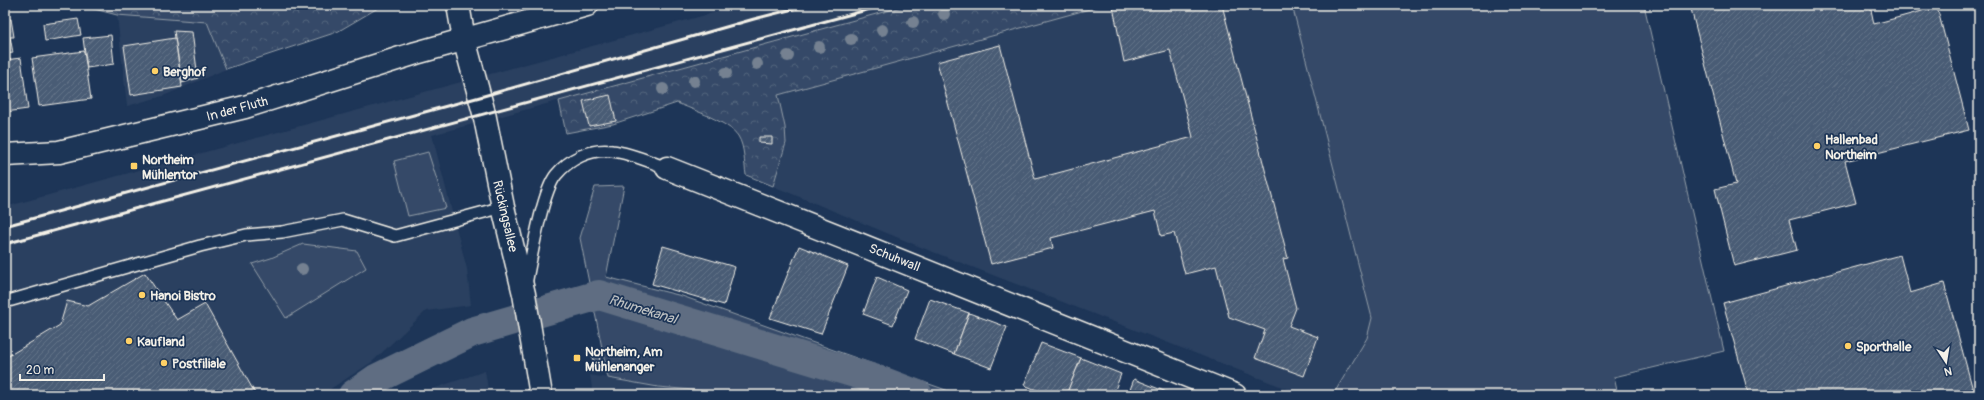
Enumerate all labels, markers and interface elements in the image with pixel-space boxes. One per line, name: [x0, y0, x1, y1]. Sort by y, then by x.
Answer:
place label: Berghof: [163, 64, 207, 80]
marker: Berghof: [150, 66, 160, 76]
street label: In der Fluth: [205, 93, 270, 125]
place label: Hallenbad Northeim: [1825, 132, 1878, 163]
marker: Hallenbad Northeim: [1812, 141, 1822, 151]
place label: Northeim Mühlentor: [142, 152, 198, 183]
marker: Northeim Mühlentor: [129, 161, 139, 171]
street label: Rückingsallee: [489, 179, 521, 254]
street label: Schuhwall: [867, 240, 923, 275]
place label: Hanoi Bistro: [150, 288, 216, 304]
marker: Hanoi Bistro: [137, 290, 147, 300]
water label: Rhumekanal: [607, 291, 681, 328]
place label: Kaufland: [137, 334, 185, 350]
marker: Kaufland: [124, 336, 134, 346]
place label: Sporthalle: [1856, 339, 1912, 355]
marker: Sporthalle: [1843, 341, 1853, 351]
north arrow: [1926, 342, 1966, 382]
place label: Northeim, Am Mühlenanger: [585, 344, 663, 375]
marker: Northeim, Am Mühlenanger: [572, 353, 582, 363]
scale bar: [20, 356, 104, 382]
place label: Postfiliale: [172, 356, 226, 372]
marker: Postfiliale: [159, 358, 169, 368]
text: 20 m: [26, 363, 55, 378]
text: N: [1942, 364, 1953, 379]

